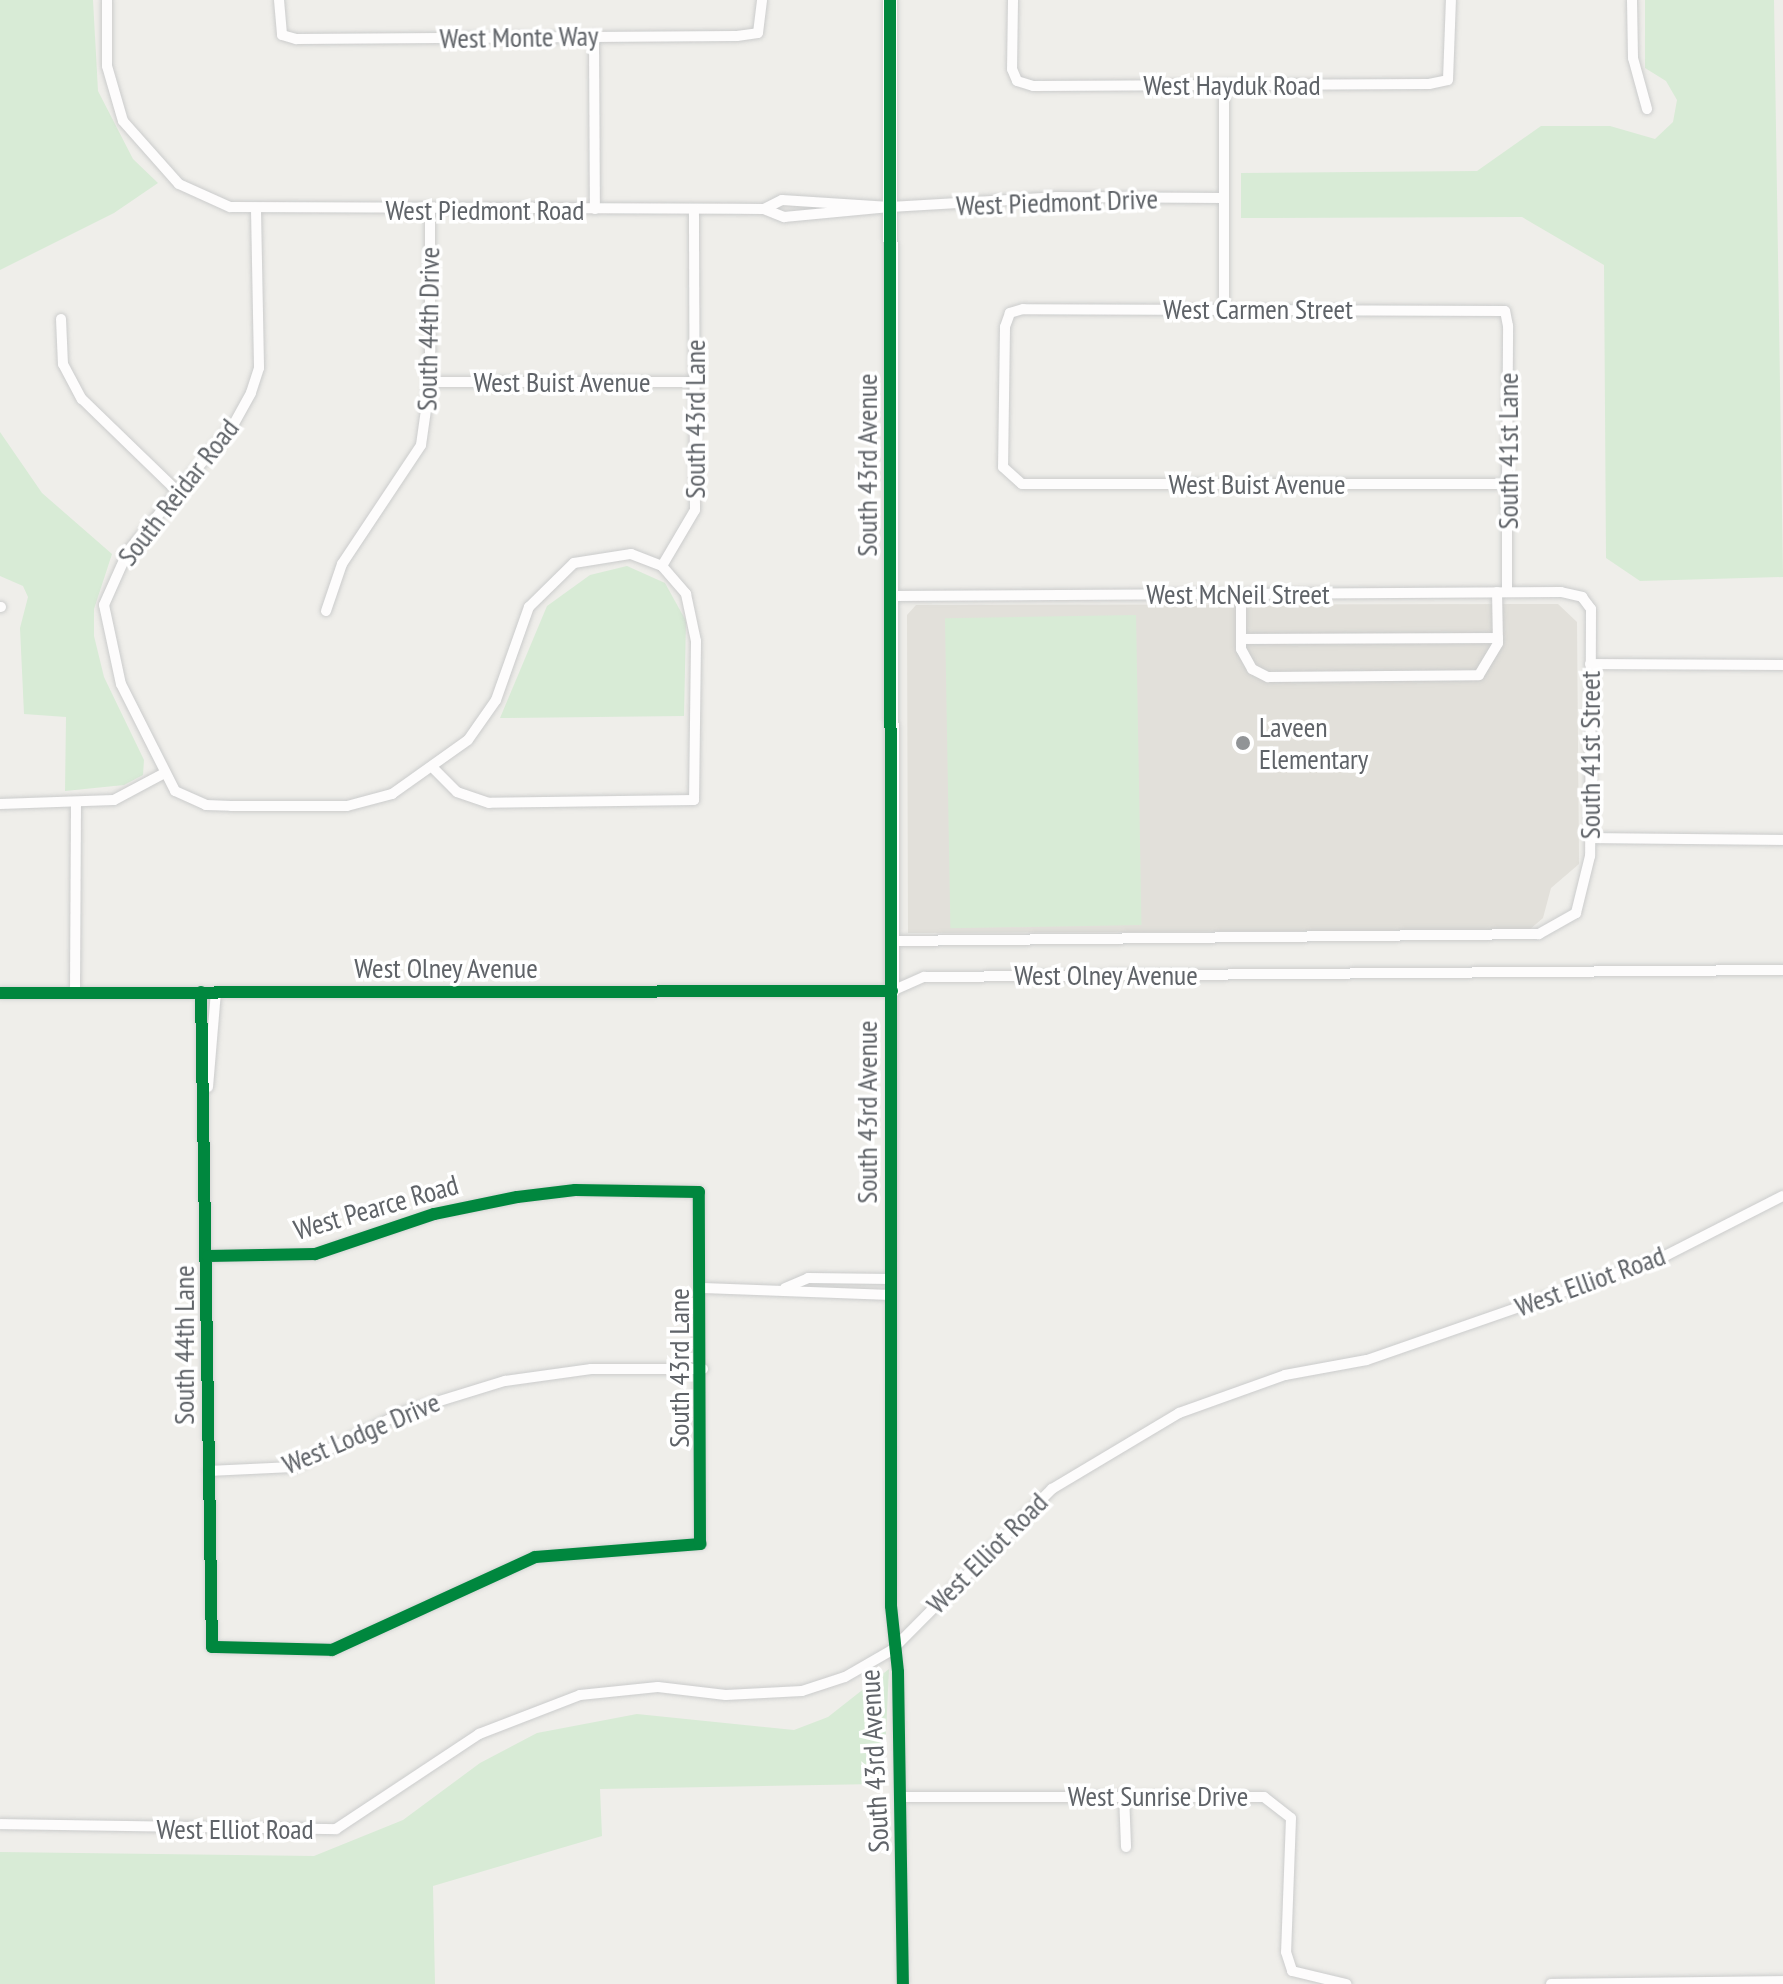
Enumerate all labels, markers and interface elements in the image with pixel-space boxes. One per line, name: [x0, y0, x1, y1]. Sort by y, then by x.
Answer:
street label: West Monte Way: [439, 19, 599, 55]
street label: West Hayduk Road: [1143, 68, 1321, 102]
street label: West Piedmont Drive: [955, 182, 1159, 222]
street label: West Piedmont Road: [386, 193, 584, 227]
street label: South 44th Drive: [410, 247, 446, 411]
street label: West Carmen Street: [1163, 292, 1353, 326]
street label: South 43rd Lane: [678, 339, 712, 499]
street label: West Buist Avenue: [473, 365, 651, 399]
street label: South 43rd Avenue: [850, 373, 884, 557]
street label: South 41st Lane: [1491, 373, 1525, 529]
street label: South Reidar Road: [110, 412, 246, 572]
street label: West Buist Avenue: [1168, 467, 1346, 501]
street label: West McNeil Street: [1146, 577, 1330, 611]
street label: South 41st Street: [1573, 671, 1607, 839]
place label: Laveen Elementary: [1259, 710, 1368, 776]
marker: Laveen Elementary: [1234, 734, 1252, 752]
street label: West Olney Avenue: [353, 951, 539, 985]
street label: West Olney Avenue: [1013, 958, 1199, 992]
street label: South 43rd Avenue: [850, 1020, 884, 1204]
street label: West Pearce Road: [290, 1167, 462, 1247]
street label: West Elliot Road: [1510, 1238, 1670, 1324]
street label: South 44th Lane: [167, 1265, 201, 1425]
street label: South 43rd Lane: [662, 1288, 696, 1448]
street label: West Lodge Drive: [277, 1385, 445, 1481]
street label: West Elliot Road: [920, 1486, 1054, 1620]
street label: South 43rd Avenue: [852, 1668, 896, 1854]
street label: West Sunrise Drive: [1068, 1779, 1248, 1813]
street label: West Elliot Road: [156, 1812, 314, 1846]

